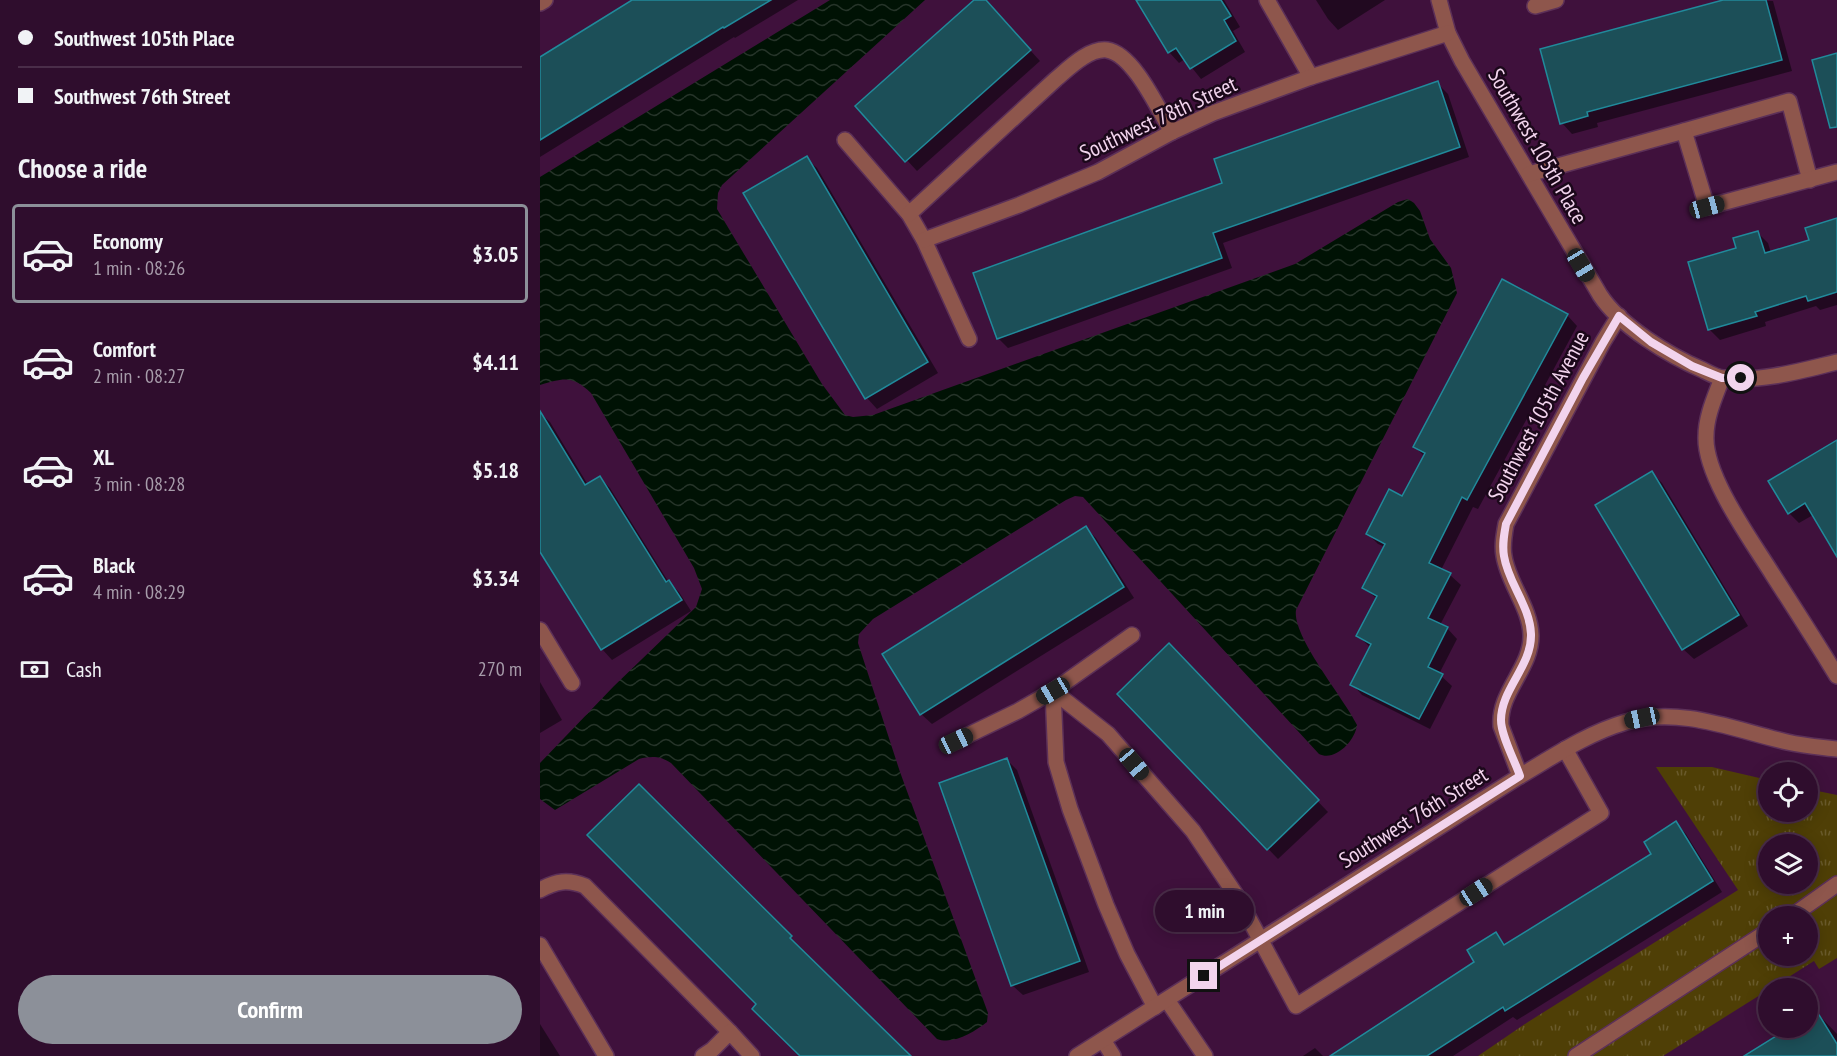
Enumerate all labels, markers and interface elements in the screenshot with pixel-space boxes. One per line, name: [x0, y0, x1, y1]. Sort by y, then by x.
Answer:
text: Southwest 105th Place: [54, 24, 235, 52]
street label: Southwest 105th Place: [1482, 63, 1594, 229]
street label: Southwest 78th Street: [1075, 69, 1241, 167]
text: Southwest 76th Street: [54, 82, 230, 110]
text: Choose a ride: [18, 151, 147, 185]
car: [1687, 194, 1727, 220]
icon: car: [21, 227, 75, 281]
text: Economy: [93, 227, 163, 255]
text: $3.05: [472, 240, 519, 268]
car: [1564, 245, 1598, 285]
text: 1 min · 08:26: [93, 255, 185, 281]
street label: Southwest 105th Avenue: [1481, 326, 1595, 506]
icon: car: [21, 335, 75, 389]
text: Comfort: [93, 335, 156, 363]
text: $4.11: [472, 348, 519, 376]
text: 2 min · 08:27: [93, 363, 185, 389]
route start: [1727, 364, 1754, 391]
icon: car: [21, 443, 75, 497]
text: XL: [93, 443, 114, 471]
text: $5.18: [472, 456, 519, 484]
text: 3 min · 08:28: [93, 471, 185, 497]
icon: car: [21, 551, 75, 605]
text: Black: [93, 551, 135, 579]
text: $3.34: [472, 564, 519, 592]
text: 4 min · 08:29: [93, 579, 185, 605]
icon: cash: [18, 653, 51, 686]
text: Cash: [66, 655, 102, 683]
text: 270 m: [478, 656, 522, 682]
car: [1033, 674, 1073, 708]
car: [1623, 705, 1661, 731]
car: [936, 725, 976, 757]
car: [1116, 744, 1152, 784]
street label: Southwest 76th Street: [1334, 760, 1492, 874]
map controls: [1758, 762, 1818, 1038]
button: locate: [1758, 762, 1818, 822]
button: layers: [1758, 834, 1818, 894]
car: [1456, 875, 1496, 909]
callout: 1 min: [1154, 889, 1254, 931]
text: 1 min: [1184, 898, 1225, 924]
button: +: [1758, 906, 1818, 966]
route end: [1190, 962, 1217, 989]
button: Confirm: [18, 975, 522, 1044]
button: −: [1758, 978, 1818, 1038]

